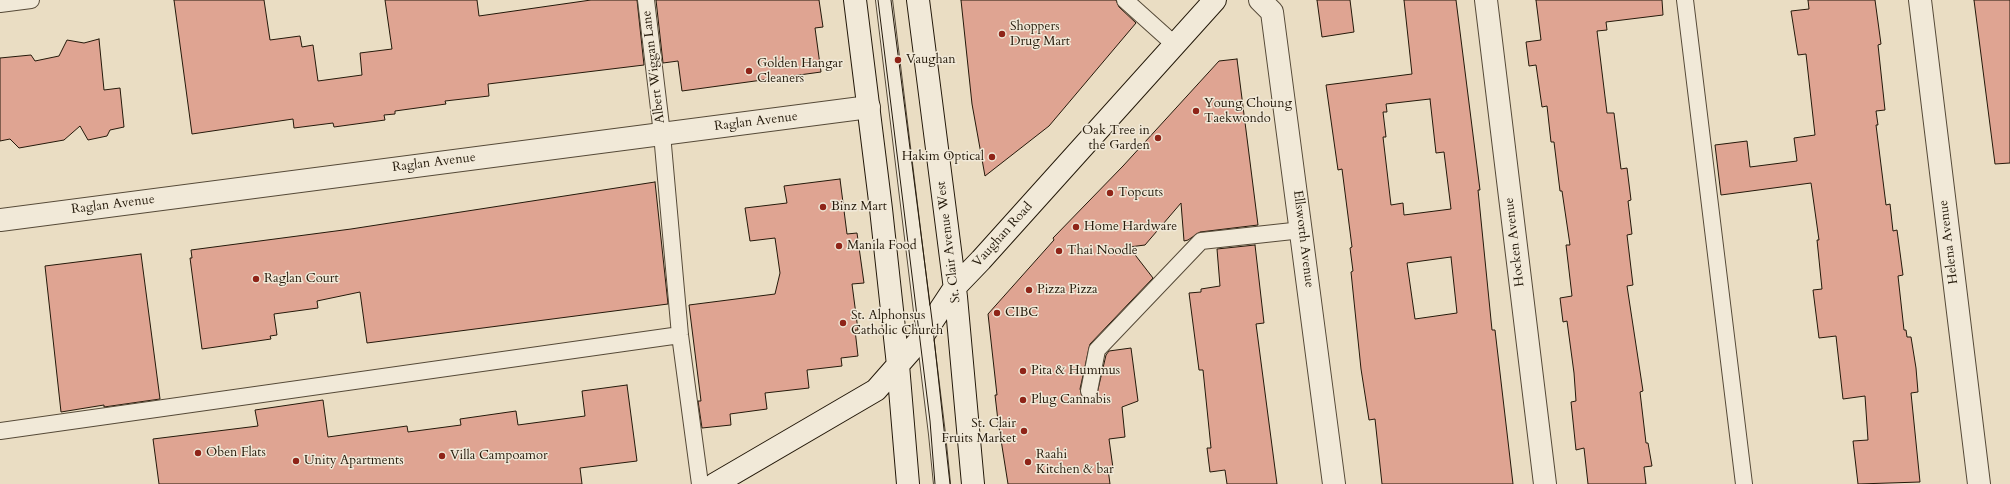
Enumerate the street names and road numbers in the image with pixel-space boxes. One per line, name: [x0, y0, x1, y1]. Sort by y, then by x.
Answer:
street label: Albert Wiggan Lane: [639, 10, 669, 124]
street label: Raglan Avenue: [713, 109, 799, 135]
street label: Raglan Avenue: [391, 150, 477, 176]
street label: St. Clair Avenue West: [934, 180, 964, 304]
street label: Ellsworth Avenue: [1289, 189, 1317, 289]
street label: Raglan Avenue: [70, 192, 156, 218]
street label: Hocken Avenue: [1502, 197, 1528, 287]
street label: Vaughan Road: [970, 199, 1036, 271]
street label: Helena Avenue: [1936, 199, 1962, 285]

